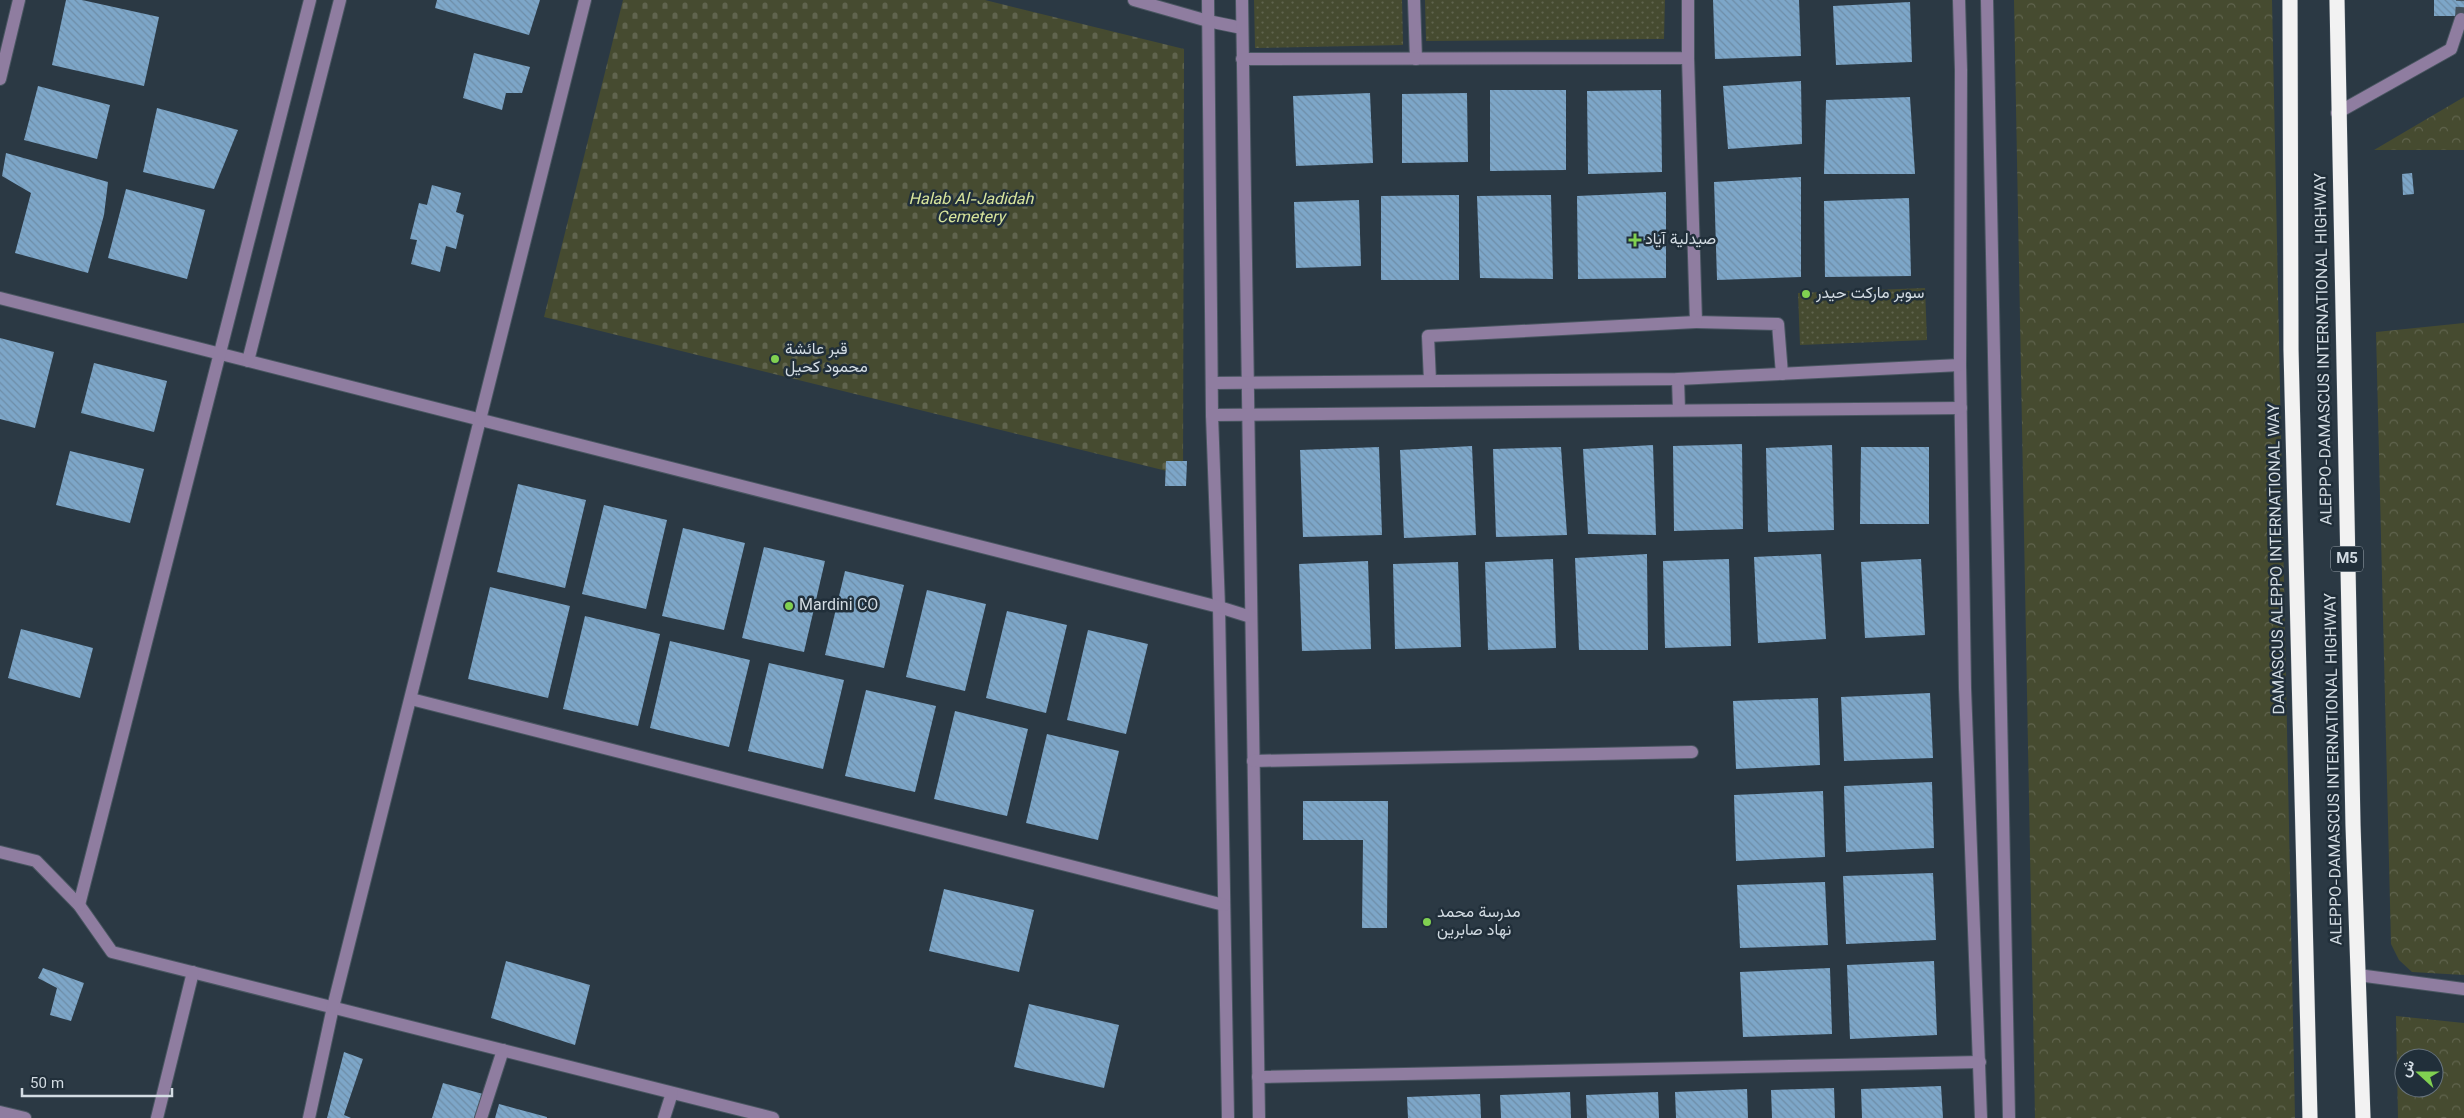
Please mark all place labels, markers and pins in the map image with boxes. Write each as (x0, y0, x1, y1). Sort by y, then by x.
place label: صيدلية آياد (1645, 228, 1716, 253)
marker: صيدلية آياد (1629, 234, 1641, 246)
place label: سوبر ماركت حيدر (1815, 282, 1924, 307)
marker: سوبر ماركت حيدر (1800, 288, 1812, 300)
place label: قبر عائشة محمود كحيل (785, 338, 868, 381)
marker: قبر عائشة محمود كحيل (769, 353, 781, 365)
place label: Mardini CO (799, 594, 878, 619)
marker: Mardini CO (783, 600, 795, 612)
place label: مدرسة محمد نهاد صابرين (1437, 901, 1521, 944)
marker: مدرسة محمد نهاد صابرين (1421, 916, 1433, 928)

